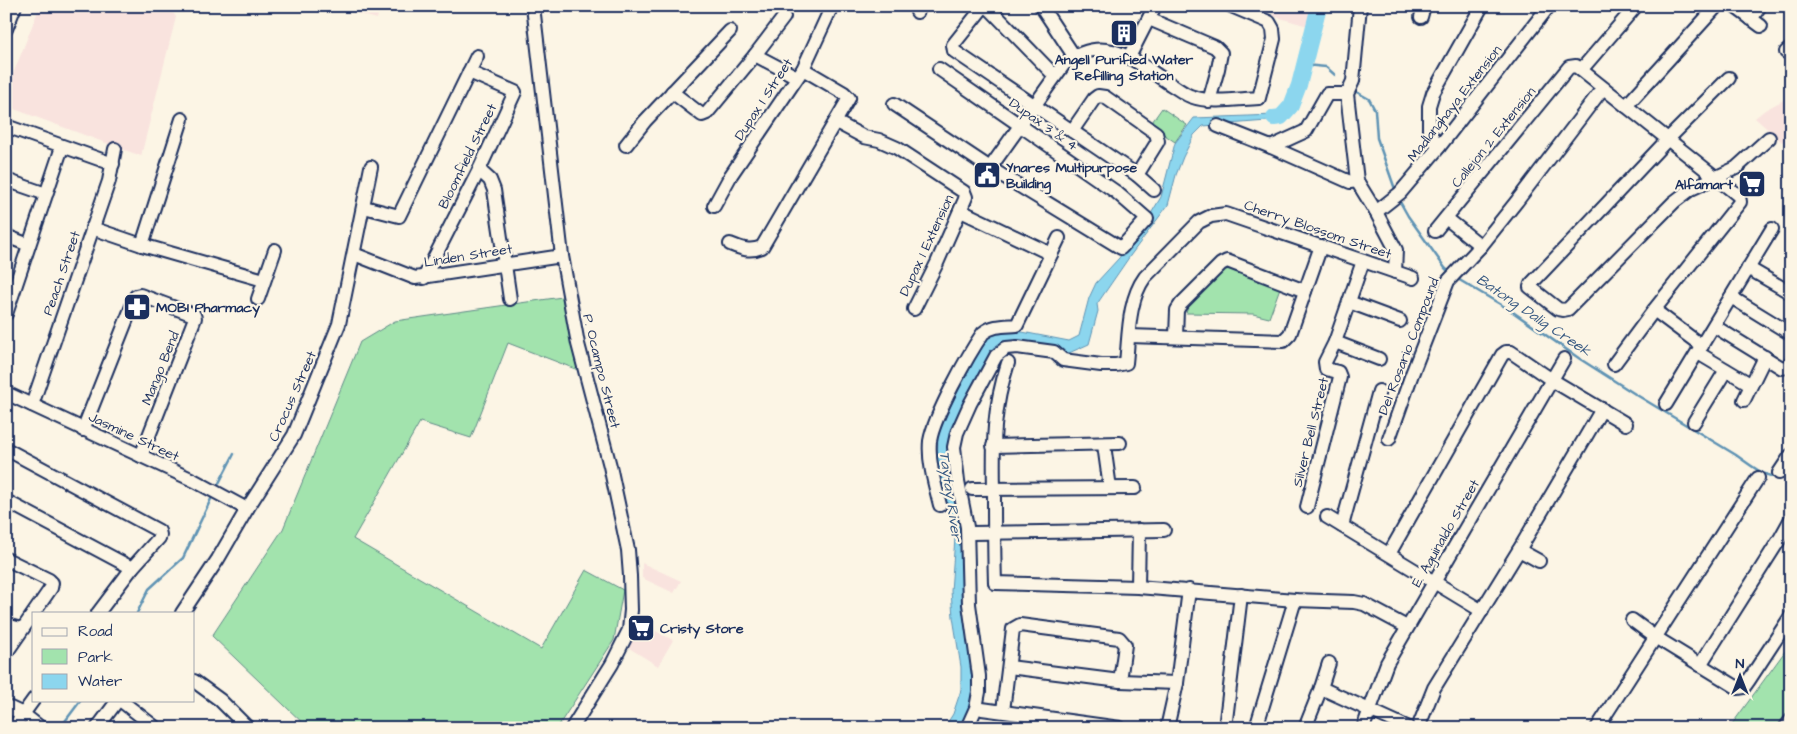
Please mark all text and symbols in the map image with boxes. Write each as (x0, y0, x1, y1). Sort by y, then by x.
building icon: Angell Purified Water Refilling Station (1109, 18, 1139, 48)
street label: Madlanghaya Extension (1403, 41, 1507, 166)
place label: Angell Purified Water Refilling Station (1055, 50, 1194, 87)
street label: Dupax I Street (730, 54, 798, 145)
street label: Callejon 2 Extension (1447, 83, 1541, 192)
street label: Dupax 3 & 4 (1005, 94, 1083, 156)
street label: Bloomfield Street (434, 100, 502, 212)
place label: Ynares Multipurpose Building (1006, 158, 1138, 195)
public building icon: Ynares Multipurpose Building (972, 160, 1002, 190)
supermarket icon: Alfamart (1737, 169, 1767, 199)
place label: Alfamart (1675, 175, 1733, 195)
street label: Dupax 1 Extension (895, 191, 959, 299)
street label: Cherry Blossom Street (1241, 195, 1394, 265)
street label: Peach Street (38, 228, 86, 318)
street label: Linden Street (422, 239, 514, 273)
water label: Batong Dalig Creek (1472, 269, 1596, 363)
street label: Del Rosario Compound (1374, 275, 1444, 418)
pharmacy icon: MOBI Pharmacy (122, 292, 152, 322)
place label: MOBI Pharmacy (156, 298, 260, 318)
street label: P. Ocampo Street (577, 312, 625, 431)
street label: Mango Bend (137, 328, 185, 408)
street label: Crocus Street (264, 348, 322, 445)
street label: Silver Bell Street (1288, 375, 1334, 489)
street label: Jasmine Street (85, 407, 182, 467)
water label: Taytay River (933, 450, 967, 544)
street label: E. Aguinaldo Street (1407, 476, 1485, 591)
legend (32, 612, 195, 702)
supermarket icon: Cristy Store (626, 613, 656, 643)
place label: Cristy Store (660, 619, 744, 639)
text: Road (78, 621, 113, 642)
text: Park (78, 647, 113, 668)
north arrow (1714, 652, 1764, 702)
text: N (1736, 654, 1745, 674)
text: Water (78, 671, 122, 692)

